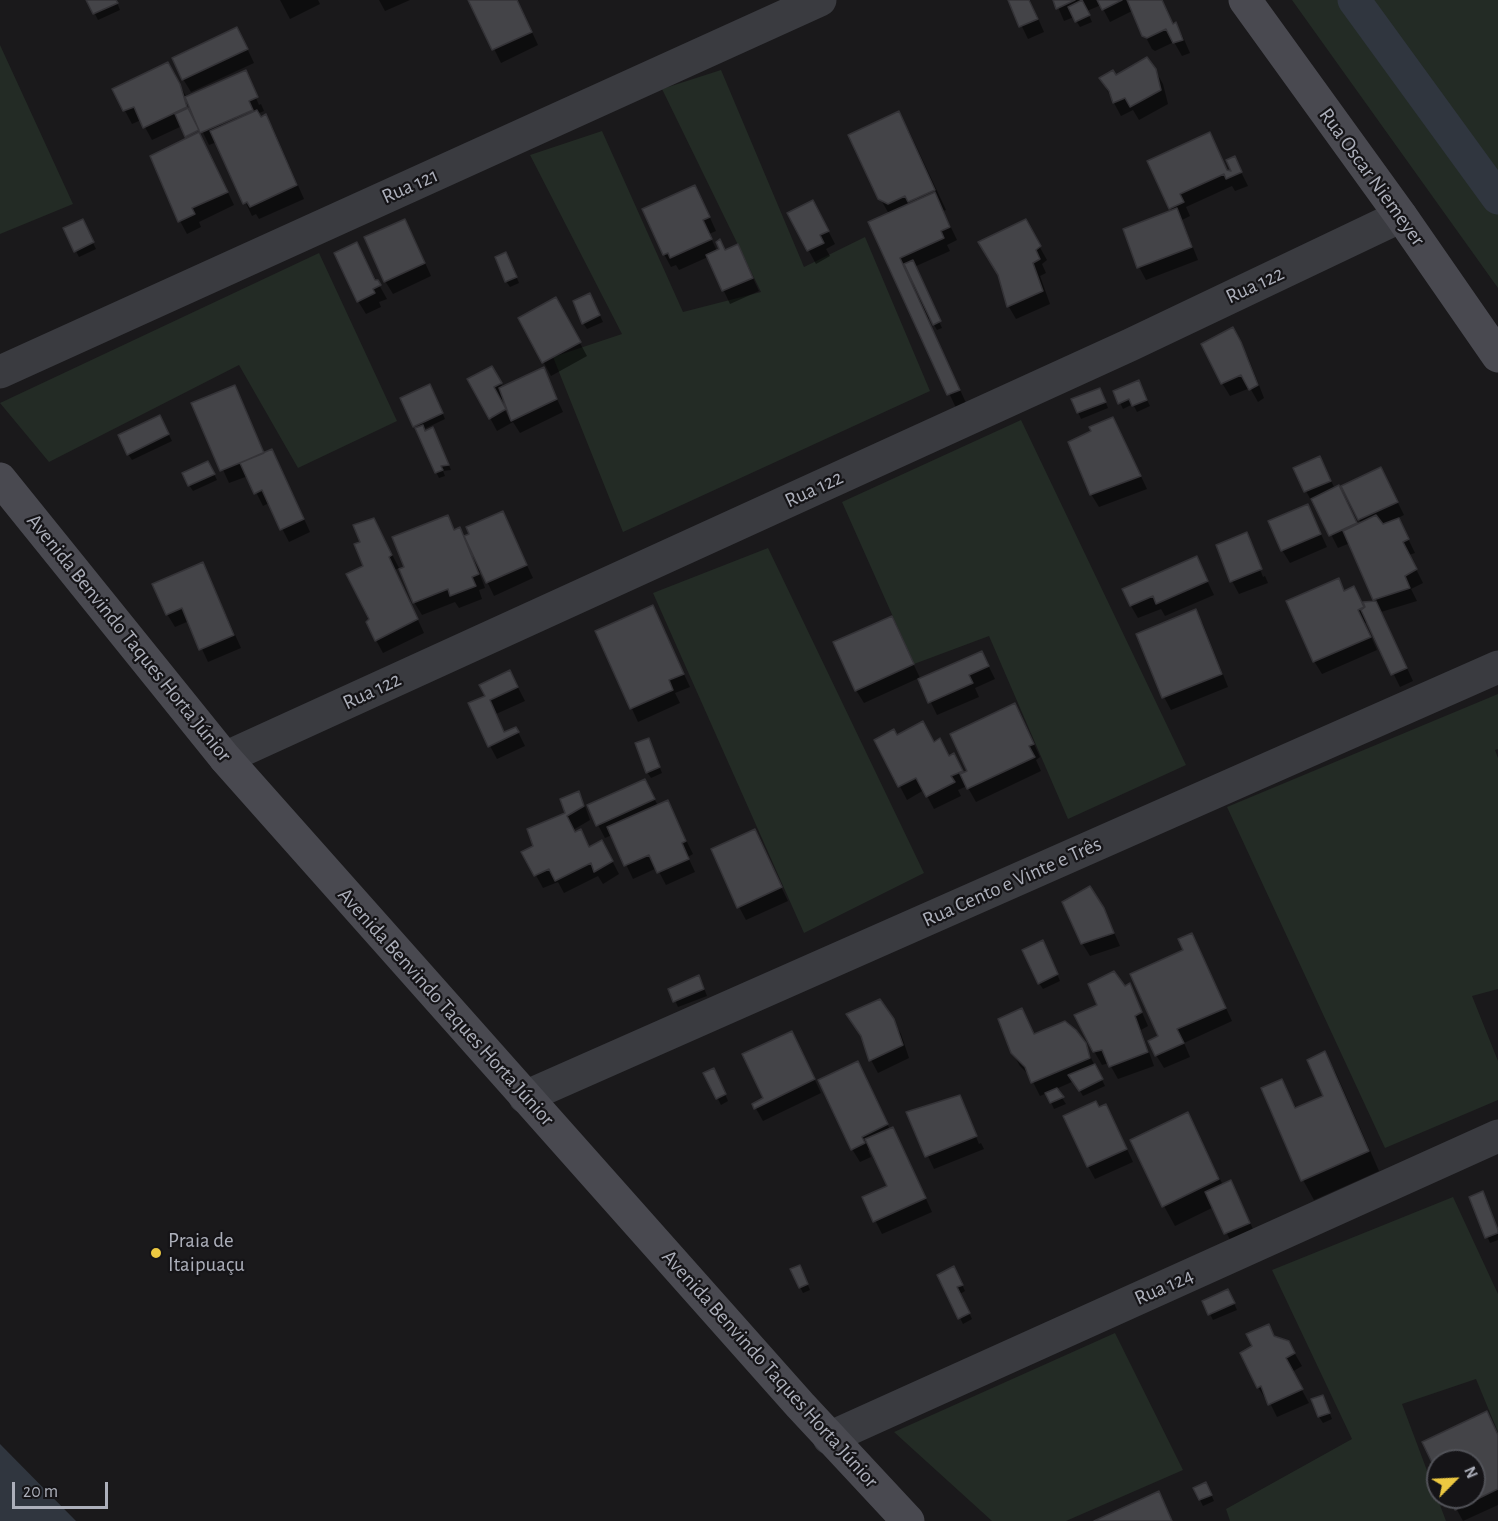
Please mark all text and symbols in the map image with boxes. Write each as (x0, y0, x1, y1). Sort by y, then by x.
street label: Rua Oscar Niemeyer (1313, 103, 1431, 251)
street label: Rua 121 (378, 162, 442, 210)
street label: Rua 122 (1222, 261, 1288, 309)
street label: Rua 122 (781, 465, 847, 513)
street label: Avenida Benvindo Taques Horta Júnior (21, 509, 237, 767)
street label: Rua 122 (339, 667, 405, 715)
street label: Rua Cento e Vinte e Três (919, 831, 1105, 933)
street label: Avenida Benvindo Taques Horta Júnior (332, 883, 560, 1131)
place label: Praia de Itaipuaçu (168, 1228, 245, 1278)
street label: Avenida Benvindo Taques Horta Júnior (656, 1245, 884, 1493)
marker: Praia de Itaipuaçu (149, 1246, 163, 1260)
street label: Rua 124 (1131, 1263, 1197, 1311)
north arrow (1426, 1449, 1486, 1509)
text: N (1461, 1464, 1480, 1481)
scale bar (15, 1470, 111, 1508)
text: 20 m (23, 1483, 58, 1501)

